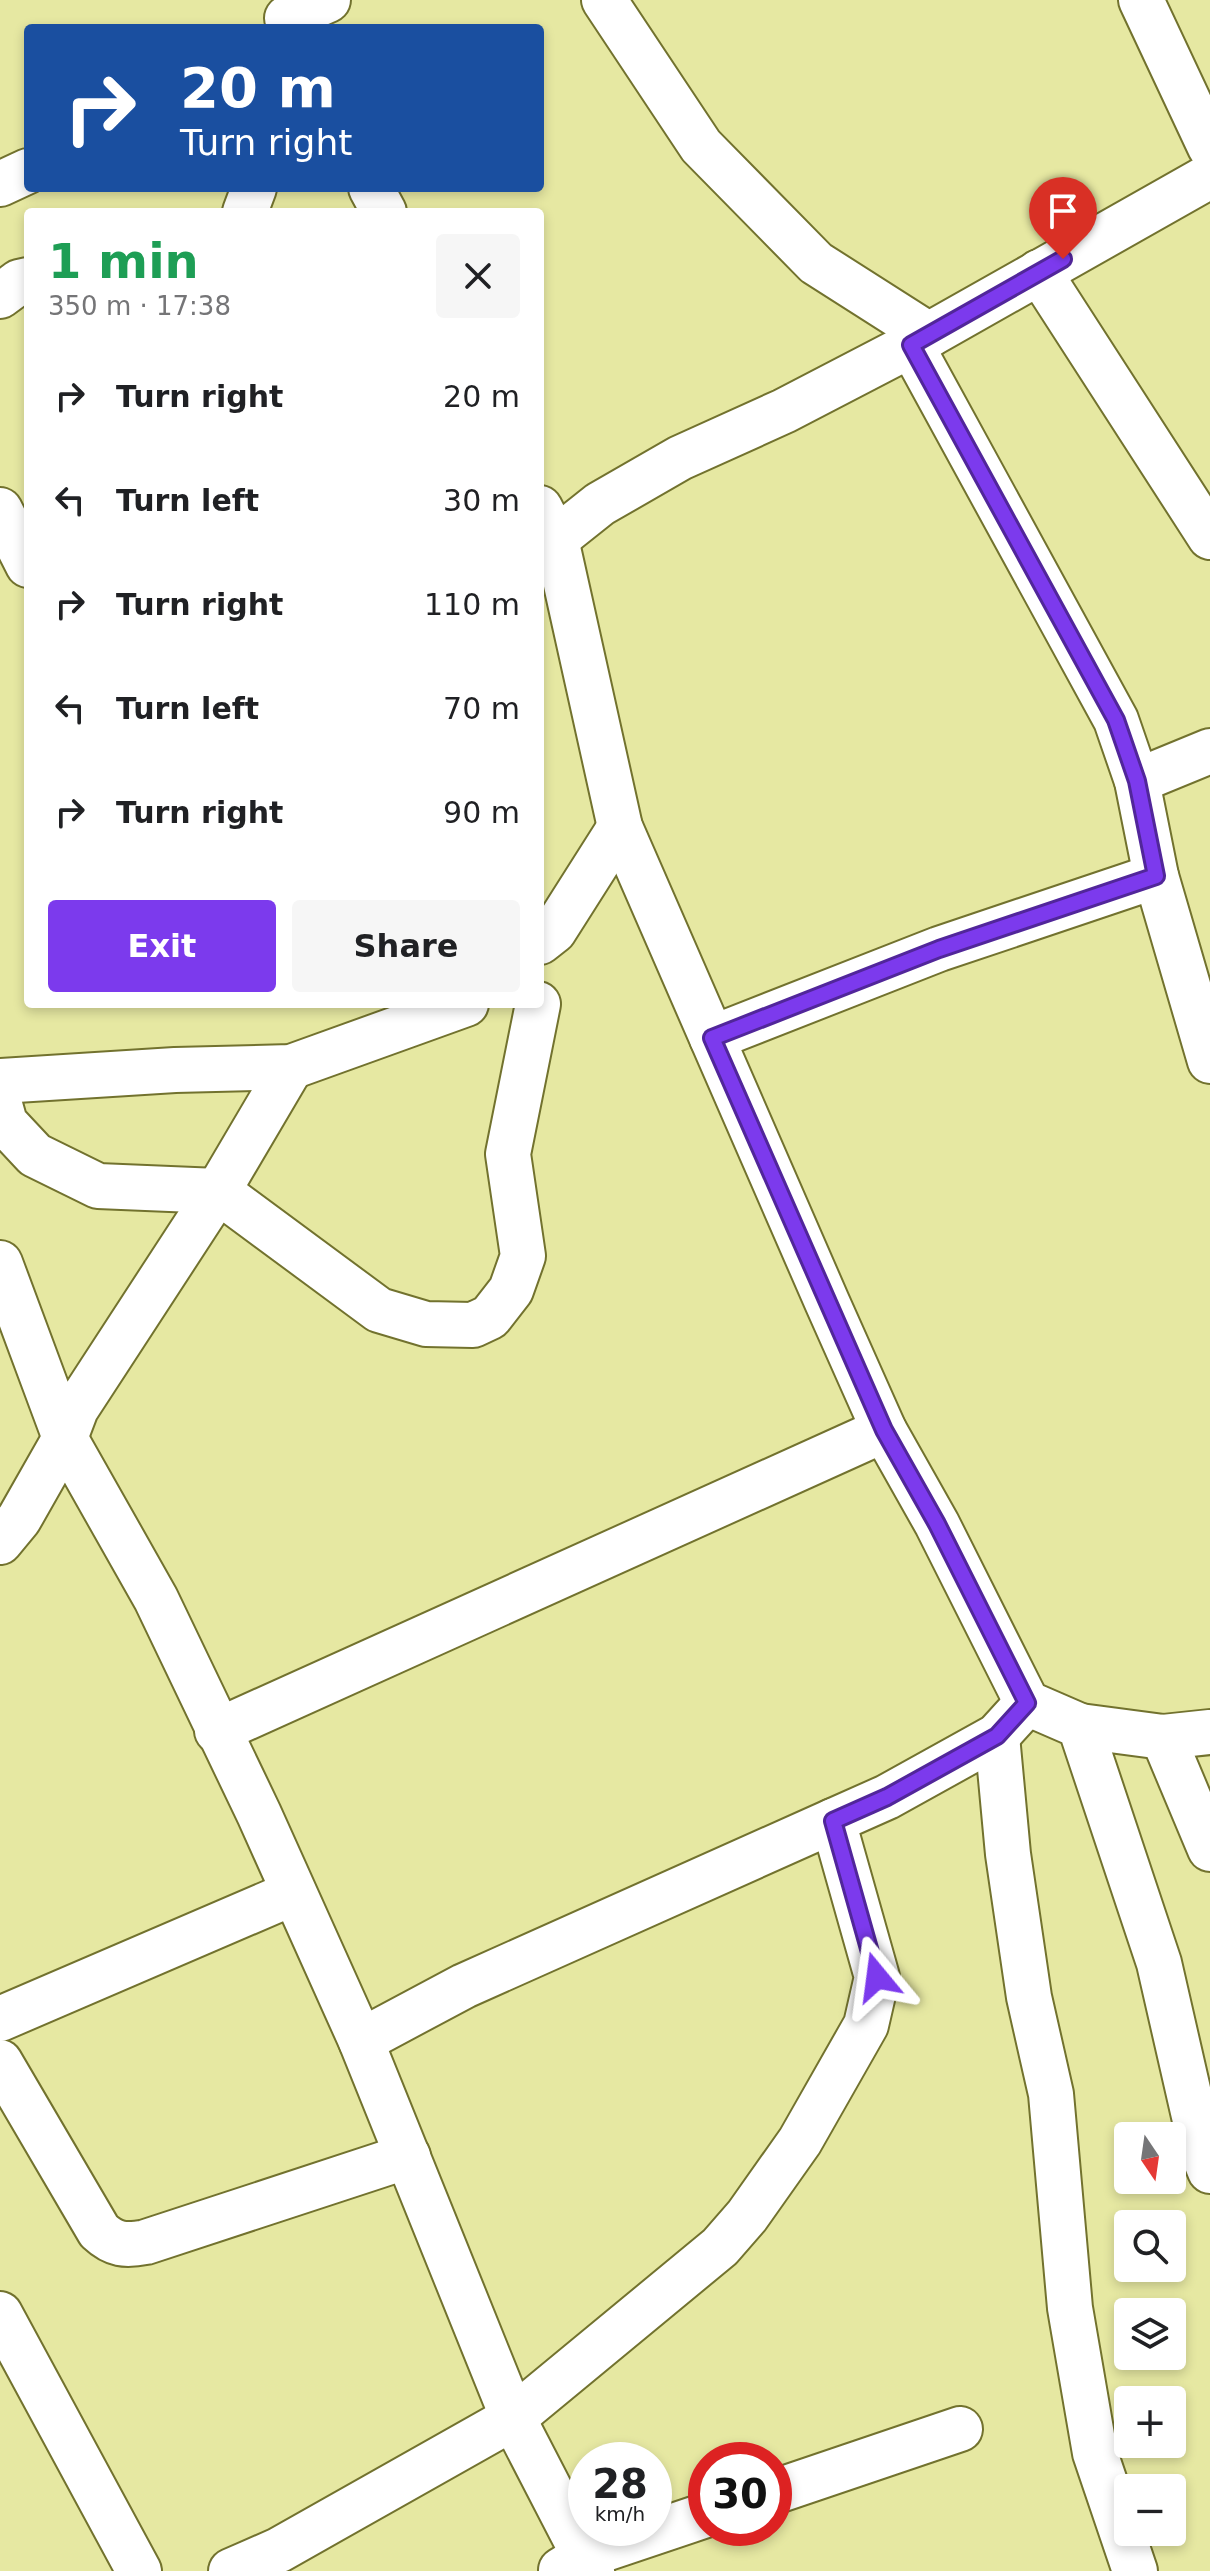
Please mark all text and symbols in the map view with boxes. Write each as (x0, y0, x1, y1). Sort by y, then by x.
text: 20 m (180, 55, 336, 120)
icon: right (48, 56, 152, 160)
text: Turn right (180, 122, 352, 163)
pin (1029, 177, 1097, 259)
icon: arrive (1041, 189, 1085, 233)
text: 1 min (48, 233, 199, 289)
button: close (436, 234, 520, 318)
text: 350 m · 17:38 (48, 291, 231, 321)
icon: right (48, 374, 92, 418)
text: Turn right (116, 379, 283, 414)
text: 20 m (443, 379, 520, 414)
icon: left (48, 478, 92, 522)
text: Turn left (116, 483, 259, 518)
text: 30 m (443, 483, 520, 518)
icon: right (48, 582, 92, 626)
text: Turn right (116, 587, 283, 622)
text: 110 m (424, 587, 520, 622)
icon: left (48, 686, 92, 730)
text: Turn left (116, 691, 259, 726)
text: 70 m (443, 691, 520, 726)
icon: right (48, 790, 92, 834)
text: Turn right (116, 795, 283, 830)
text: 90 m (443, 795, 520, 830)
button: Exit (48, 900, 276, 992)
button: Share (292, 900, 520, 992)
position arrow (835, 1935, 919, 2019)
north arrow (1114, 2122, 1186, 2194)
map controls (1114, 2122, 1186, 2546)
button: search (1114, 2210, 1186, 2282)
button: layers (1114, 2298, 1186, 2370)
button: + (1114, 2386, 1186, 2458)
speed limit sign: 30 (688, 2442, 792, 2546)
text: 28 (592, 2461, 648, 2507)
button: − (1114, 2474, 1186, 2546)
text: km/h (595, 2502, 645, 2526)

